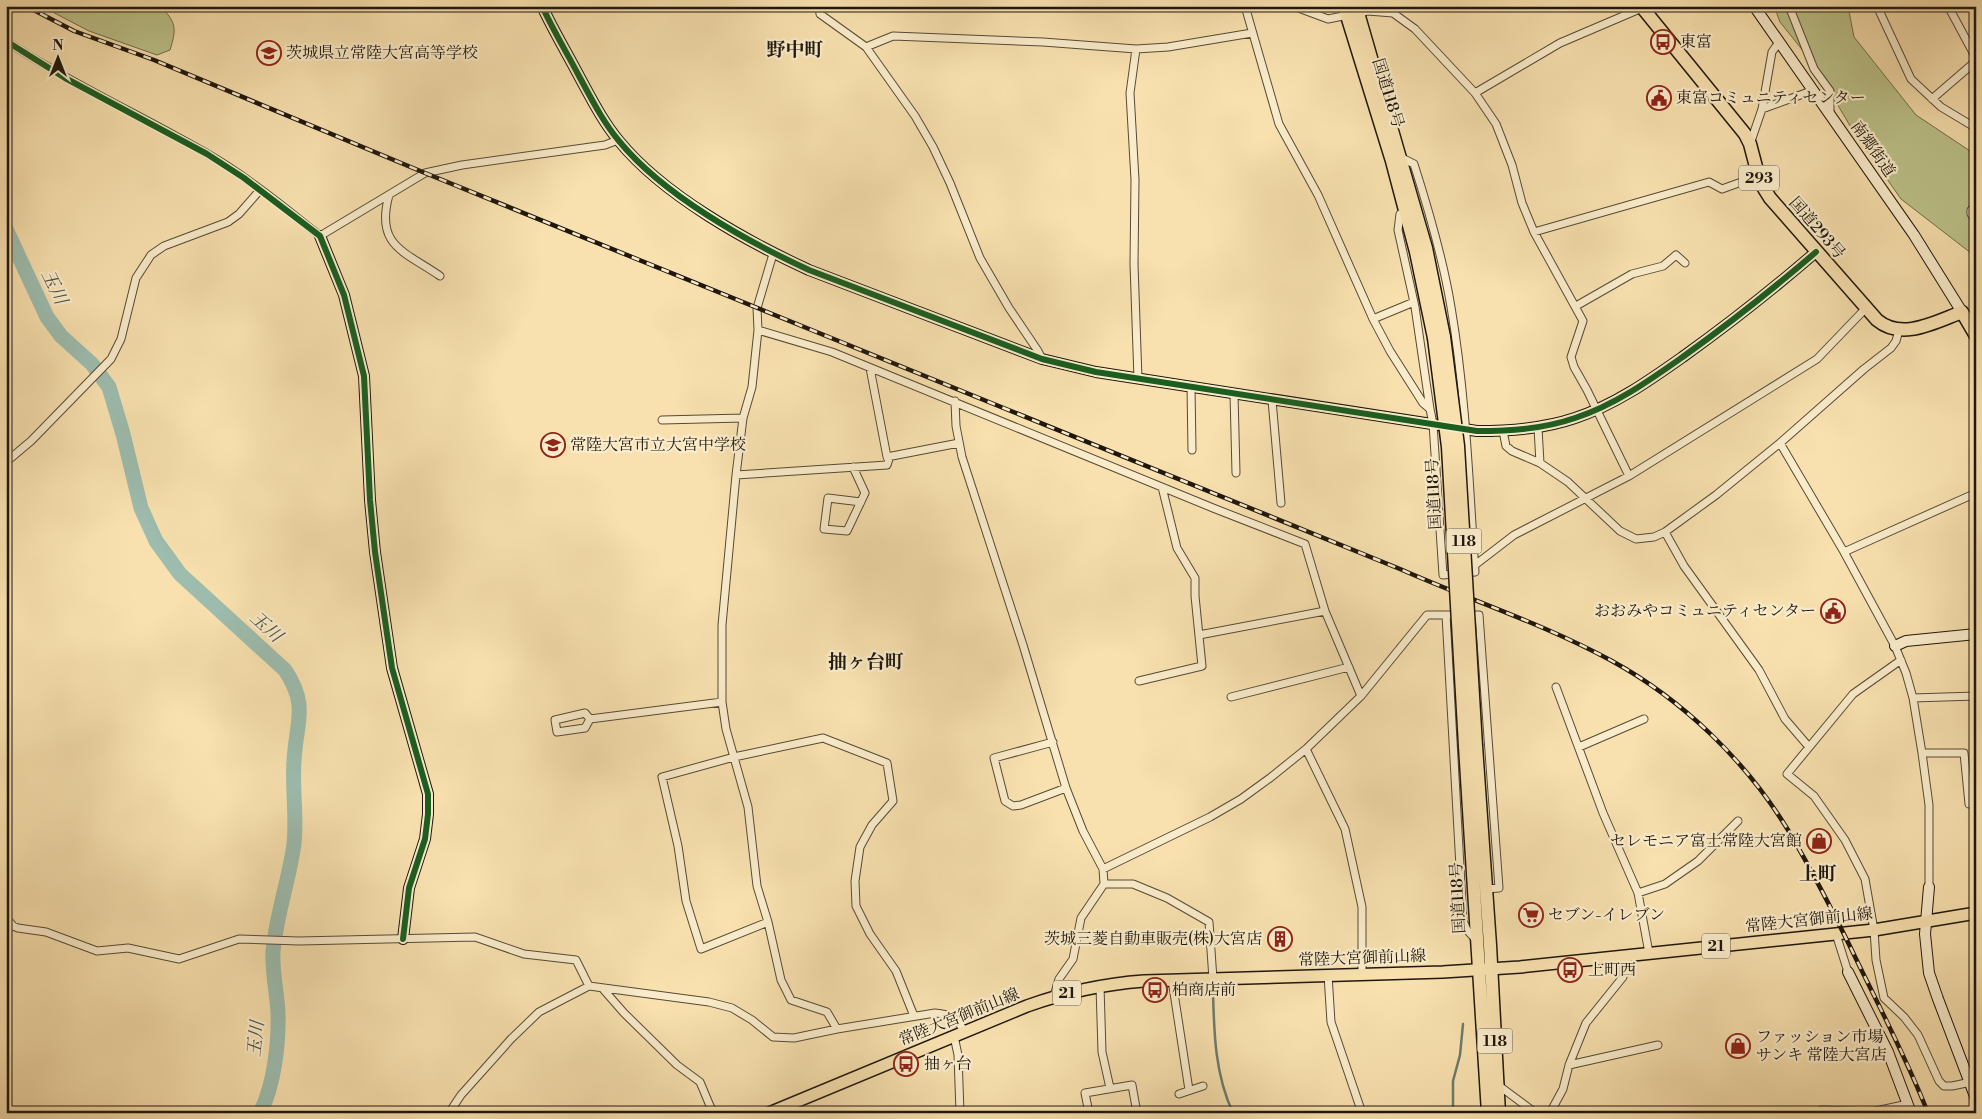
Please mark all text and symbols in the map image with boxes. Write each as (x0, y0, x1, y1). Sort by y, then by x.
bus stop icon: 東富 (1650, 29, 1676, 55)
north arrow (32, 32, 82, 82)
place label: 東富 (1680, 32, 1712, 52)
text: N (52, 37, 64, 55)
district label: 野中町 (766, 38, 824, 62)
school or university icon: 茨城県立常陸大宮高等学校 (256, 40, 282, 66)
place label: 茨城県立常陸大宮高等学校 (286, 43, 478, 63)
street label: 国道118号 (1368, 56, 1408, 130)
public building icon: 東富コミュニティセンター (1646, 85, 1672, 111)
place label: 東富コミュニティセンター (1676, 88, 1866, 108)
street label: 南郷街道 (1846, 117, 1900, 181)
road number: 293 (1739, 166, 1779, 190)
street label: 国道293号 (1785, 193, 1849, 263)
water label: 玉川 (36, 266, 73, 310)
school or university icon: 常陸大宮市立大宮中学校 (540, 432, 566, 458)
place label: 常陸大宮市立大宮中学校 (570, 435, 746, 455)
street label: 国道118号 (1422, 458, 1446, 530)
road number: 118 (1446, 528, 1482, 554)
public building icon: おおみやコミュニティセンター (1820, 598, 1846, 624)
place label: おおみやコミュニティセンター (1594, 601, 1816, 621)
water label: 玉川 (245, 606, 289, 649)
district label: 抽ヶ台町 (828, 650, 904, 674)
shop icon: セレモニア富士常陸大宮館 (1806, 828, 1832, 854)
place label: セレモニア富士常陸大宮館 (1610, 831, 1802, 851)
street label: 国道118号 (1446, 862, 1470, 934)
district label: 上町 (1799, 862, 1837, 886)
supermarket icon: セブン-イレブン (1518, 902, 1544, 928)
street label: 常陸大宮御前山線 (1744, 903, 1874, 937)
place label: セブン-イレブン (1548, 905, 1665, 925)
building icon: 茨城三菱自動車販売(株)大宮店 (1267, 926, 1293, 952)
place label: 茨城三菱自動車販売(株)大宮店 (1044, 929, 1262, 949)
road number: 21 (1702, 934, 1730, 958)
street label: 常陸大宮御前山線 (1298, 946, 1426, 970)
bus stop icon: 上町西 (1557, 957, 1583, 983)
place label: 上町西 (1588, 960, 1636, 980)
bus stop icon: 柏商店前 (1142, 977, 1168, 1003)
road number: 21 (1053, 980, 1081, 1006)
place label: 柏商店前 (1172, 980, 1236, 1000)
street label: 常陸大宮御前山線 (896, 984, 1022, 1050)
water label: 玉川 (243, 1018, 270, 1058)
place label: ファッション市場 サンキ 常陸大宮店 (1756, 1027, 1887, 1065)
road number: 118 (1478, 1028, 1512, 1054)
shop icon: ファッション市場 サンキ 常陸大宮店 (1725, 1033, 1751, 1059)
bus stop icon: 抽ヶ台 (893, 1051, 919, 1077)
place label: 抽ヶ台 (924, 1054, 972, 1074)

